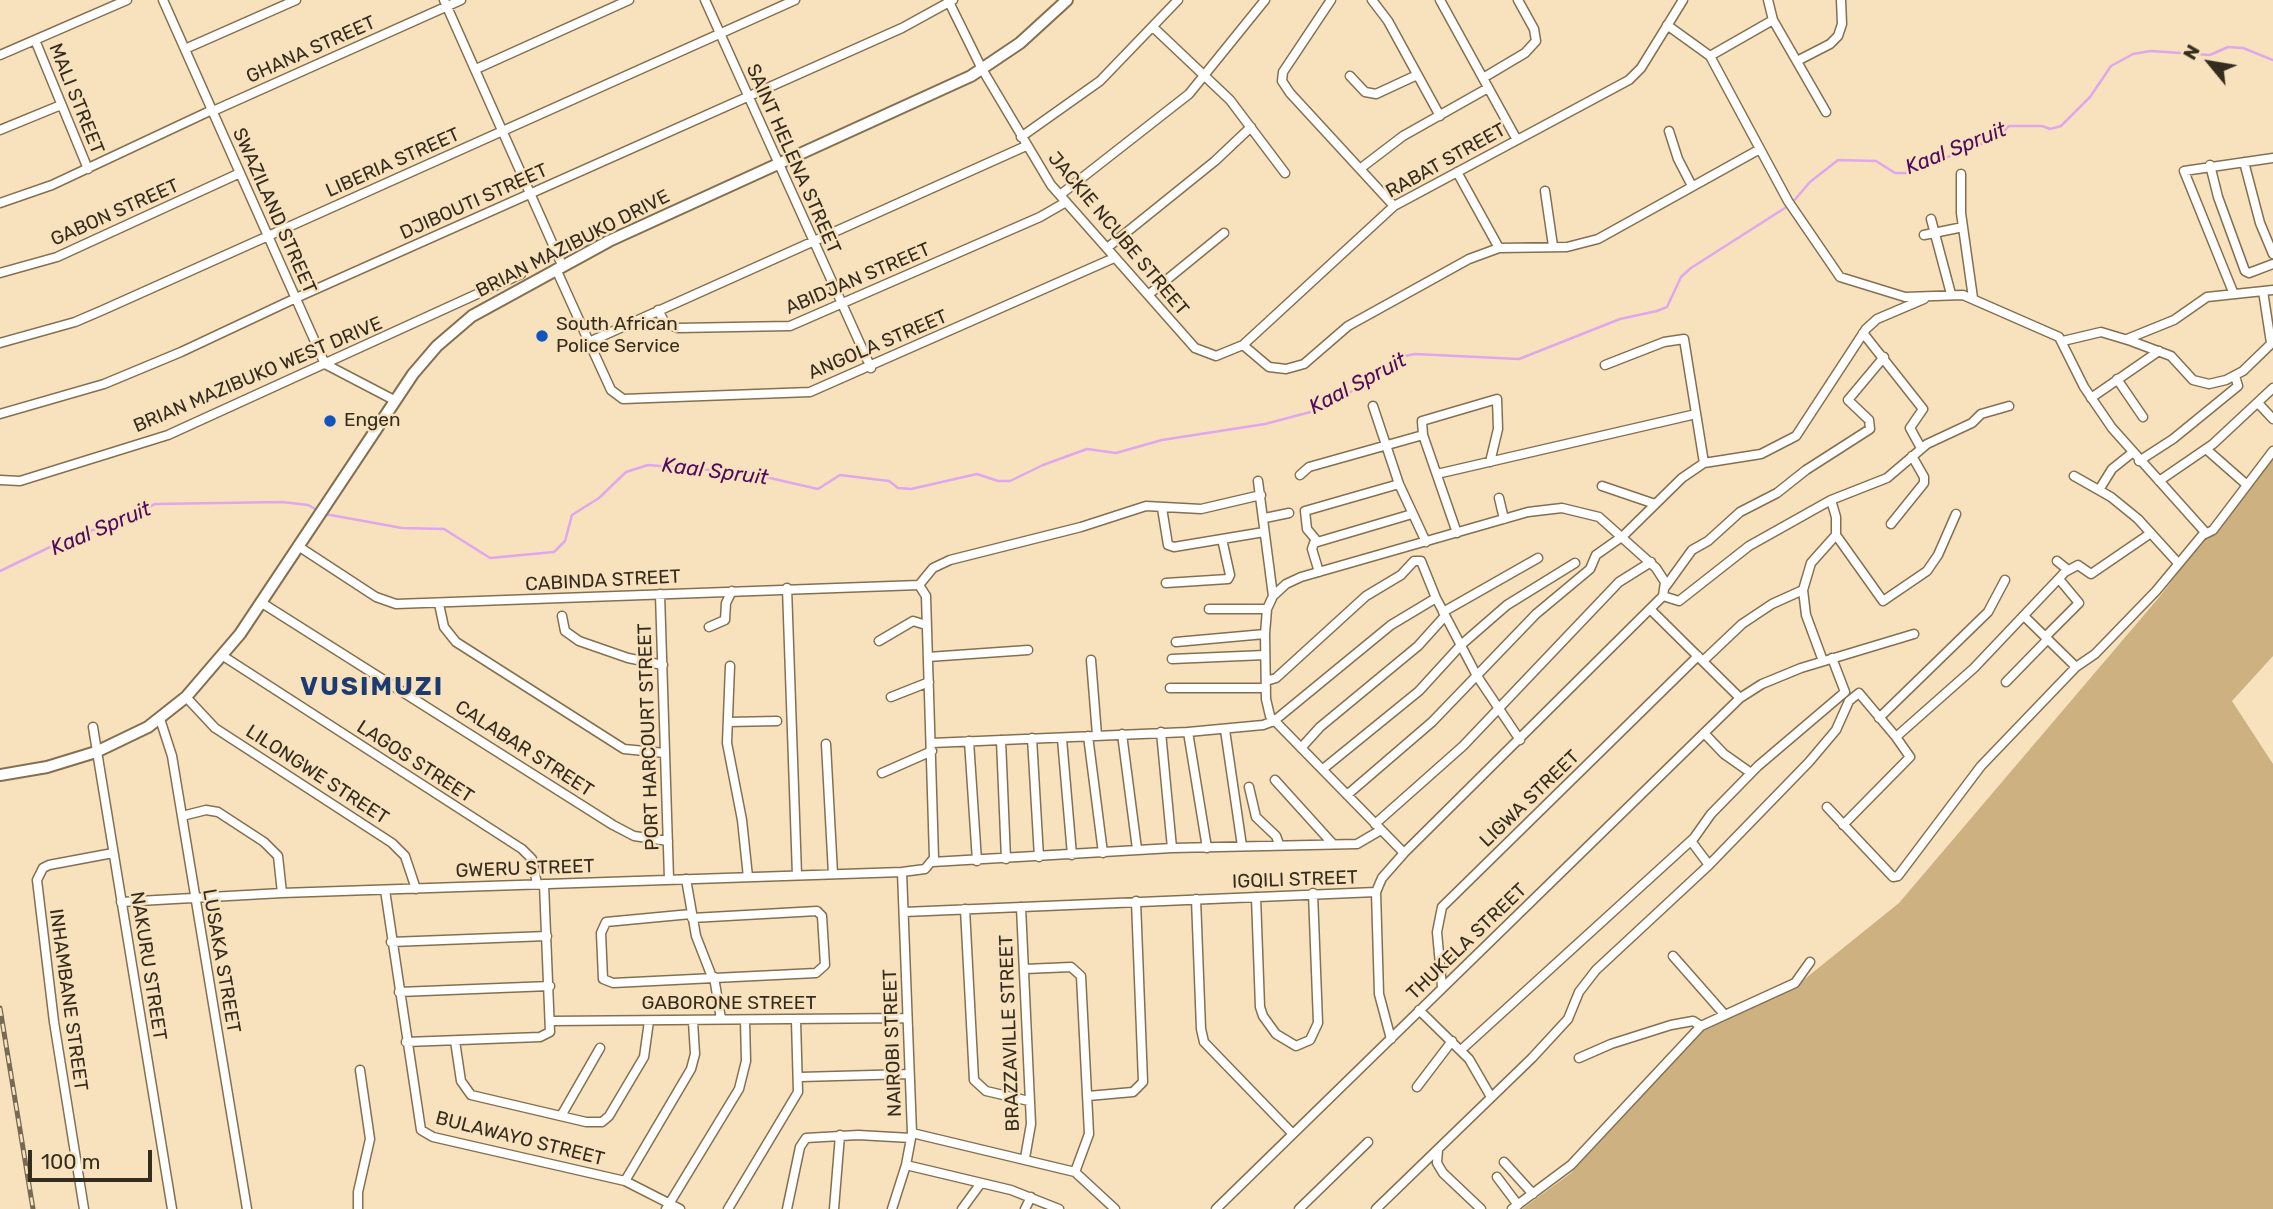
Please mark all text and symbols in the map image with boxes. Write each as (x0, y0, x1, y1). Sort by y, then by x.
street label: GHANA STREET (243, 11, 379, 89)
north arrow (2175, 28, 2245, 98)
street label: MALI STREET (43, 40, 109, 158)
text: N (2178, 41, 2205, 64)
street label: SAINT HELENA STREET (741, 61, 845, 257)
water label: Kaal Spruit (1902, 117, 2010, 181)
street label: RABAT STREET (1382, 119, 1510, 203)
street label: LIBERIA STREET (322, 123, 464, 203)
street label: SWAZILAND STREET (227, 125, 321, 297)
street label: JACKIE NCUBE STREET (1043, 147, 1193, 321)
street label: DJIBOUTI STREET (397, 159, 551, 245)
street label: GABON STREET (47, 175, 183, 251)
street label: BRIAN MAZIBUKO DRIVE (472, 185, 674, 303)
street label: ABIDJAN STREET (782, 238, 934, 320)
street label: ANGOLA STREET (805, 305, 951, 385)
street label: BRIAN MAZIBUKO WEST DRIVE (130, 312, 386, 438)
place label: South African Police Service (556, 314, 680, 358)
marker: South African Police Service (534, 328, 550, 344)
water label: Kaal Spruit (1305, 348, 1411, 420)
place label: Engen (344, 410, 401, 432)
marker: Engen (322, 413, 338, 429)
water label: Kaal Spruit (661, 453, 769, 491)
water label: Kaal Spruit (47, 497, 155, 561)
street label: CABINDA STREET (525, 566, 681, 596)
street label: PORT HARCOURT STREET (634, 623, 664, 851)
district label: VUSIMUZI (301, 671, 443, 703)
street label: CALABAR STREET (451, 696, 597, 802)
street label: LAGOS STREET (352, 716, 478, 808)
street label: LILONGWE STREET (241, 720, 393, 830)
street label: LIGWA STREET (1475, 746, 1585, 852)
street label: GWERU STREET (455, 855, 595, 883)
street label: IGQILI STREET (1232, 866, 1358, 894)
street label: THUKELA STREET (1402, 879, 1532, 1005)
street label: LUSAKA STREET (197, 887, 245, 1035)
street label: NAKURU STREET (125, 890, 171, 1042)
street label: INHAMBANE STREET (44, 908, 92, 1092)
street label: BRAZZAVILLE STREET (995, 934, 1025, 1132)
street label: NAIROBI STREET (879, 969, 907, 1117)
street label: GABORONE STREET (642, 993, 816, 1015)
street label: BULAWAYO STREET (433, 1107, 607, 1171)
scale bar (32, 1136, 156, 1180)
text: 100 m (41, 1149, 100, 1174)

